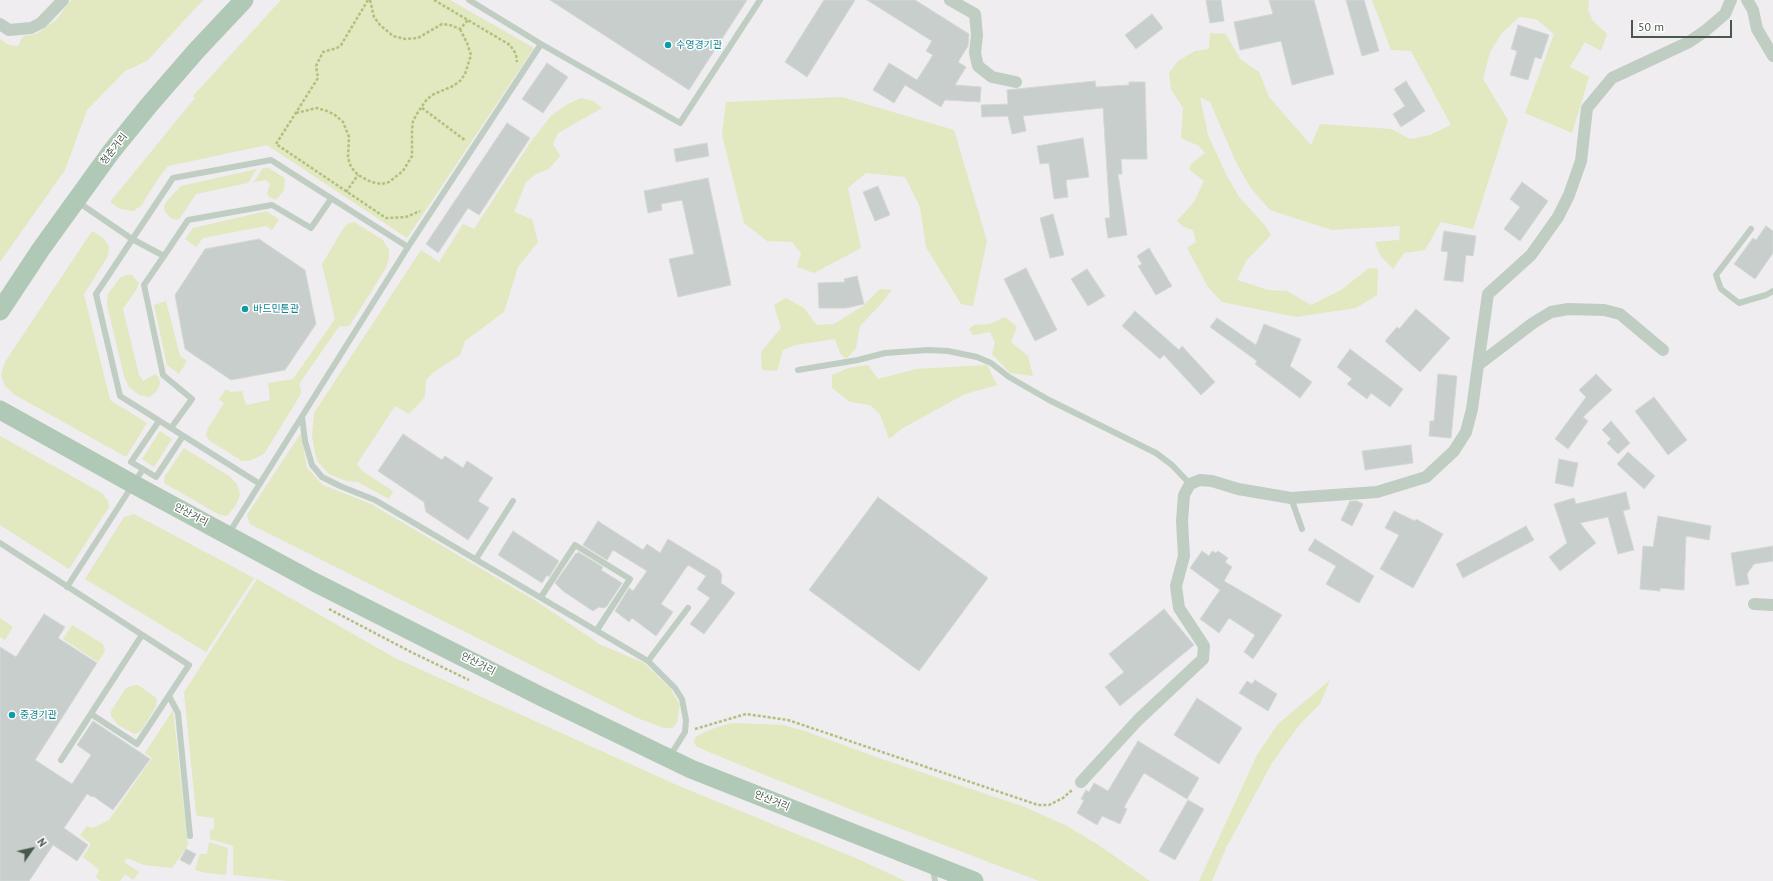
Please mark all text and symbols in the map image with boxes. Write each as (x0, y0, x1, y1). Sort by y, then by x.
scale bar (1633, 12, 1734, 38)
text: 50 m (1638, 19, 1664, 34)
place label: 수영경기관 (676, 39, 722, 51)
marker: 수영경기관 (663, 40, 673, 50)
street label: 청춘거리 (98, 131, 130, 167)
place label: 바드민톤관 (253, 303, 299, 315)
marker: 바드민톤관 (240, 304, 250, 314)
street label: 안산거리 (172, 501, 210, 529)
street label: 안산거리 (459, 650, 497, 678)
place label: 중경기관 (20, 709, 57, 721)
marker: 중경기관 (7, 710, 17, 720)
street label: 안산거리 (753, 789, 791, 813)
north arrow (12, 829, 52, 869)
text: N (34, 835, 50, 849)

